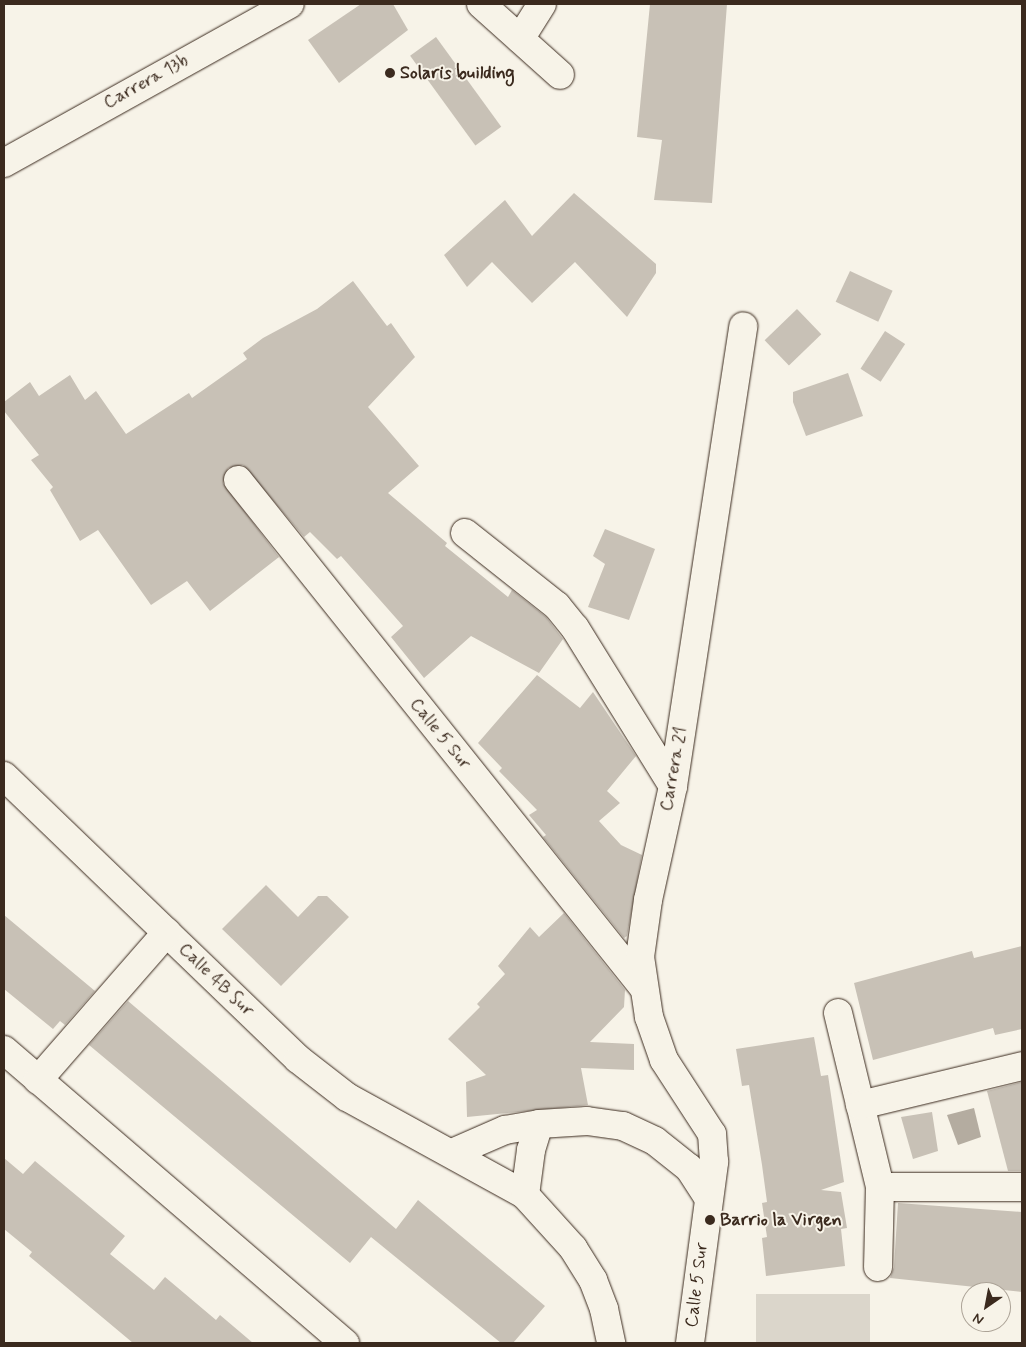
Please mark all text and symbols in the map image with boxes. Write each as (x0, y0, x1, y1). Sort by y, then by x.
street label: Carrera 13b (100, 50, 192, 114)
place label: Solaris building (400, 62, 513, 84)
marker: Solaris building (384, 67, 396, 79)
street label: Calle 5 Sur (405, 694, 475, 774)
street label: Carrera 21 (656, 725, 692, 813)
street label: Calle 4B Sur (174, 939, 258, 1021)
place label: Barrio la Virgen (720, 1209, 840, 1231)
marker: Barrio la Virgen (704, 1214, 716, 1226)
street label: Calle 5 Sur (681, 1241, 713, 1329)
north arrow (961, 1282, 1011, 1332)
text: N (970, 1309, 987, 1329)

